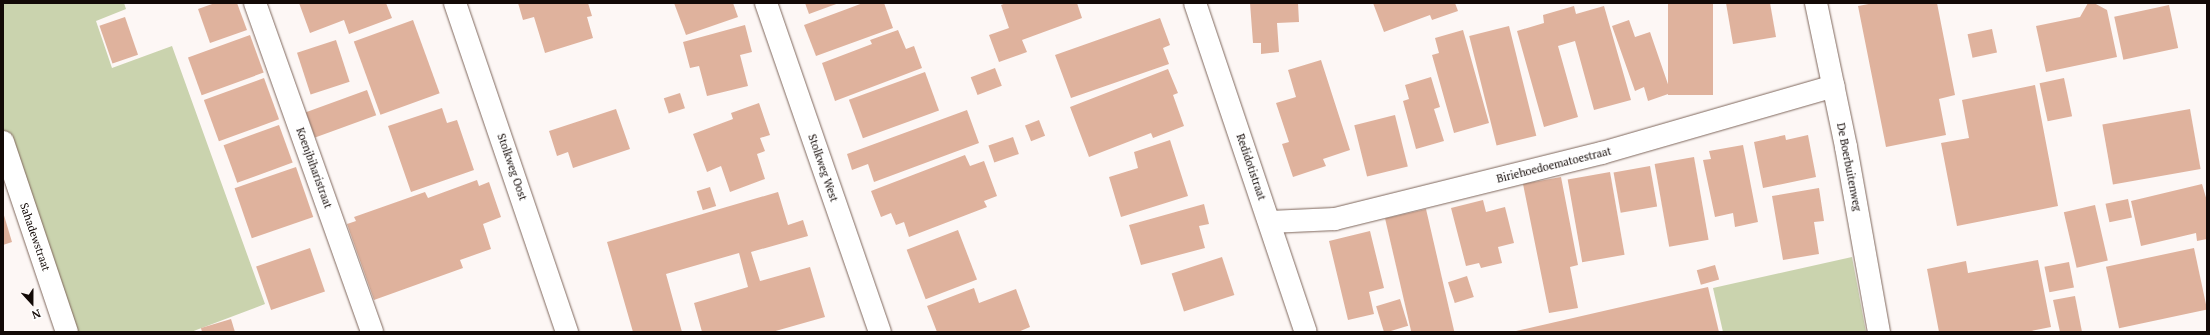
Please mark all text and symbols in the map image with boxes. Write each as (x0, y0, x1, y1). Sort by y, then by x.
street label: De Boerbuitenweg (1834, 122, 1864, 212)
street label: Koenjbiharistraat (293, 126, 335, 210)
street label: Stolkweg Oost (494, 132, 530, 202)
street label: Stolkweg West (805, 132, 841, 204)
street label: Redidotistraat (1233, 132, 1269, 202)
street label: Biriehoedoematoestraat (1495, 144, 1613, 186)
street label: Sahadewstraat (17, 201, 53, 273)
north arrow (12, 283, 52, 323)
text: N (30, 306, 43, 322)

